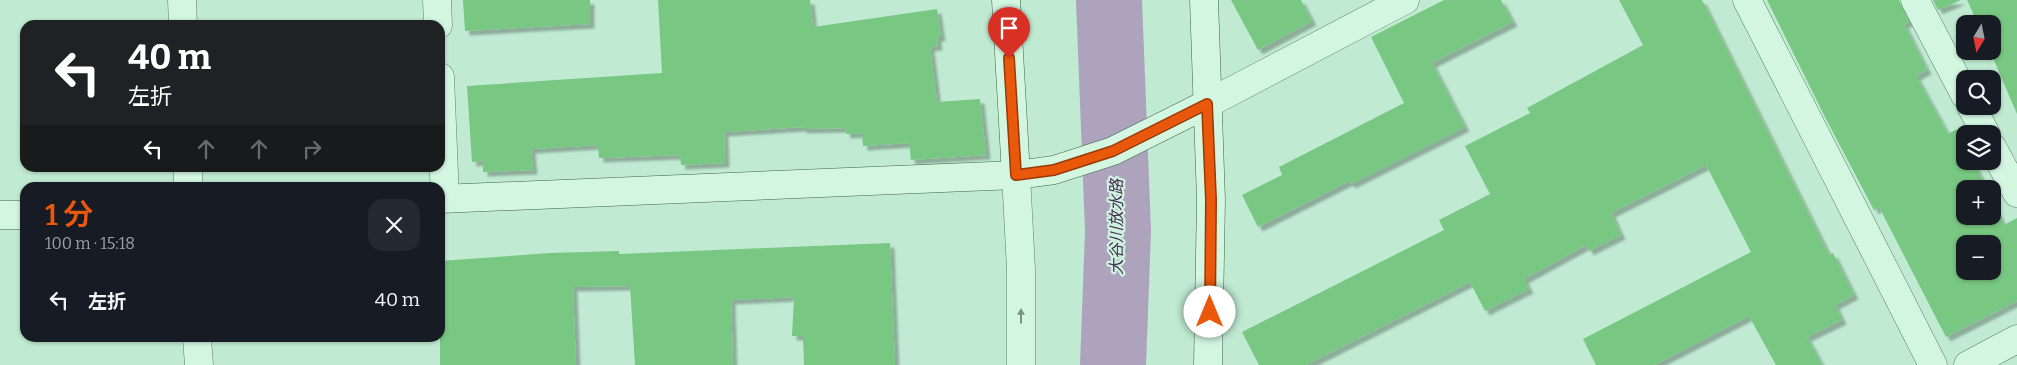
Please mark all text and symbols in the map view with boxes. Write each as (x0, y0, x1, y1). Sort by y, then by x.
pin (988, 7, 1030, 58)
icon: arrive (995, 14, 1023, 42)
north arrow (1956, 15, 2001, 60)
map controls (1956, 15, 2001, 280)
text: 40 m (128, 36, 211, 78)
icon: left (45, 40, 110, 105)
button: search (1956, 70, 2001, 115)
text: 左折 (128, 83, 172, 110)
button: layers (1956, 125, 2001, 170)
icon: left (139, 135, 167, 163)
icon: ahead (192, 135, 220, 163)
icon: ahead (245, 135, 273, 163)
icon: right (298, 135, 326, 163)
water label: 大谷川放水路 (1107, 177, 1126, 275)
button: + (1956, 180, 2001, 225)
text: 1 分 (45, 197, 93, 233)
button: close (368, 199, 420, 251)
text: 100 m · 15:18 (45, 234, 135, 253)
button: − (1956, 235, 2001, 280)
position arrow (1183, 285, 1235, 337)
icon: left (45, 286, 73, 314)
text: 40 m (375, 288, 420, 311)
text: 左折 (88, 290, 126, 313)
one-way arrow (1017, 308, 1025, 324)

